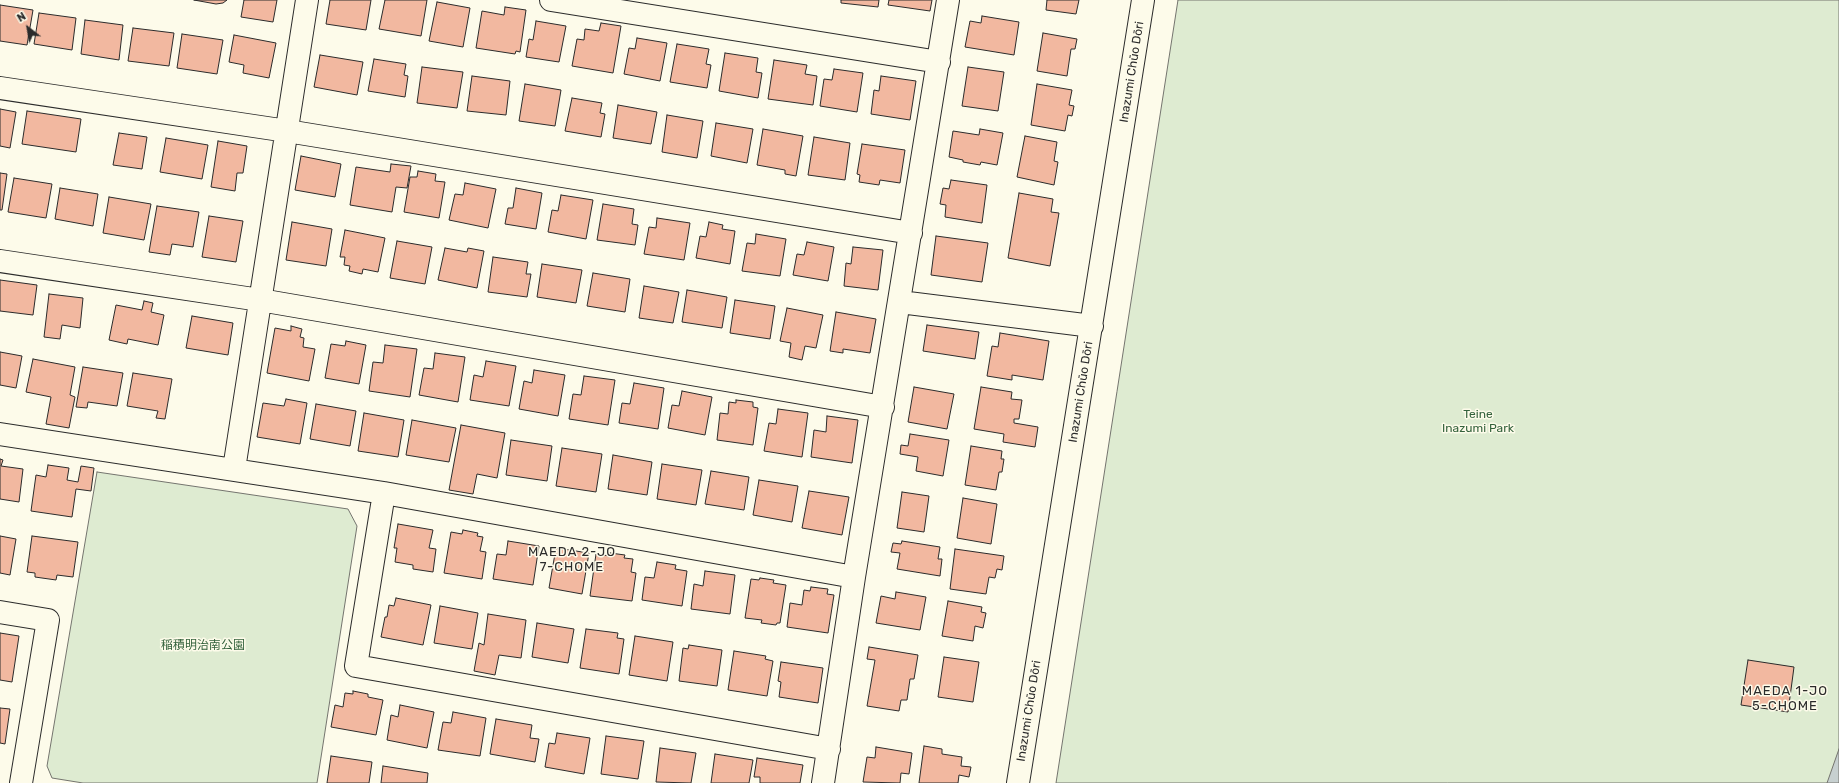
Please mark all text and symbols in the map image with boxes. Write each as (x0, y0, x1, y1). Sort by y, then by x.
north arrow (8, 8, 48, 48)
text: N (15, 10, 28, 25)
street label: Inazumi Chūo Dōri (1117, 21, 1147, 123)
street label: Inazumi Chūo Dōri (1066, 341, 1096, 443)
park label: Teine Inazumi Park (1442, 408, 1514, 436)
district label: MAEDA 2-JO 7-CHOME (528, 544, 616, 575)
park label: 稲積明治南公園 (161, 639, 245, 653)
street label: Inazumi Chūo Dōri (1014, 660, 1044, 762)
district label: MAEDA 1-JO 5-CHOME (1742, 683, 1828, 714)

